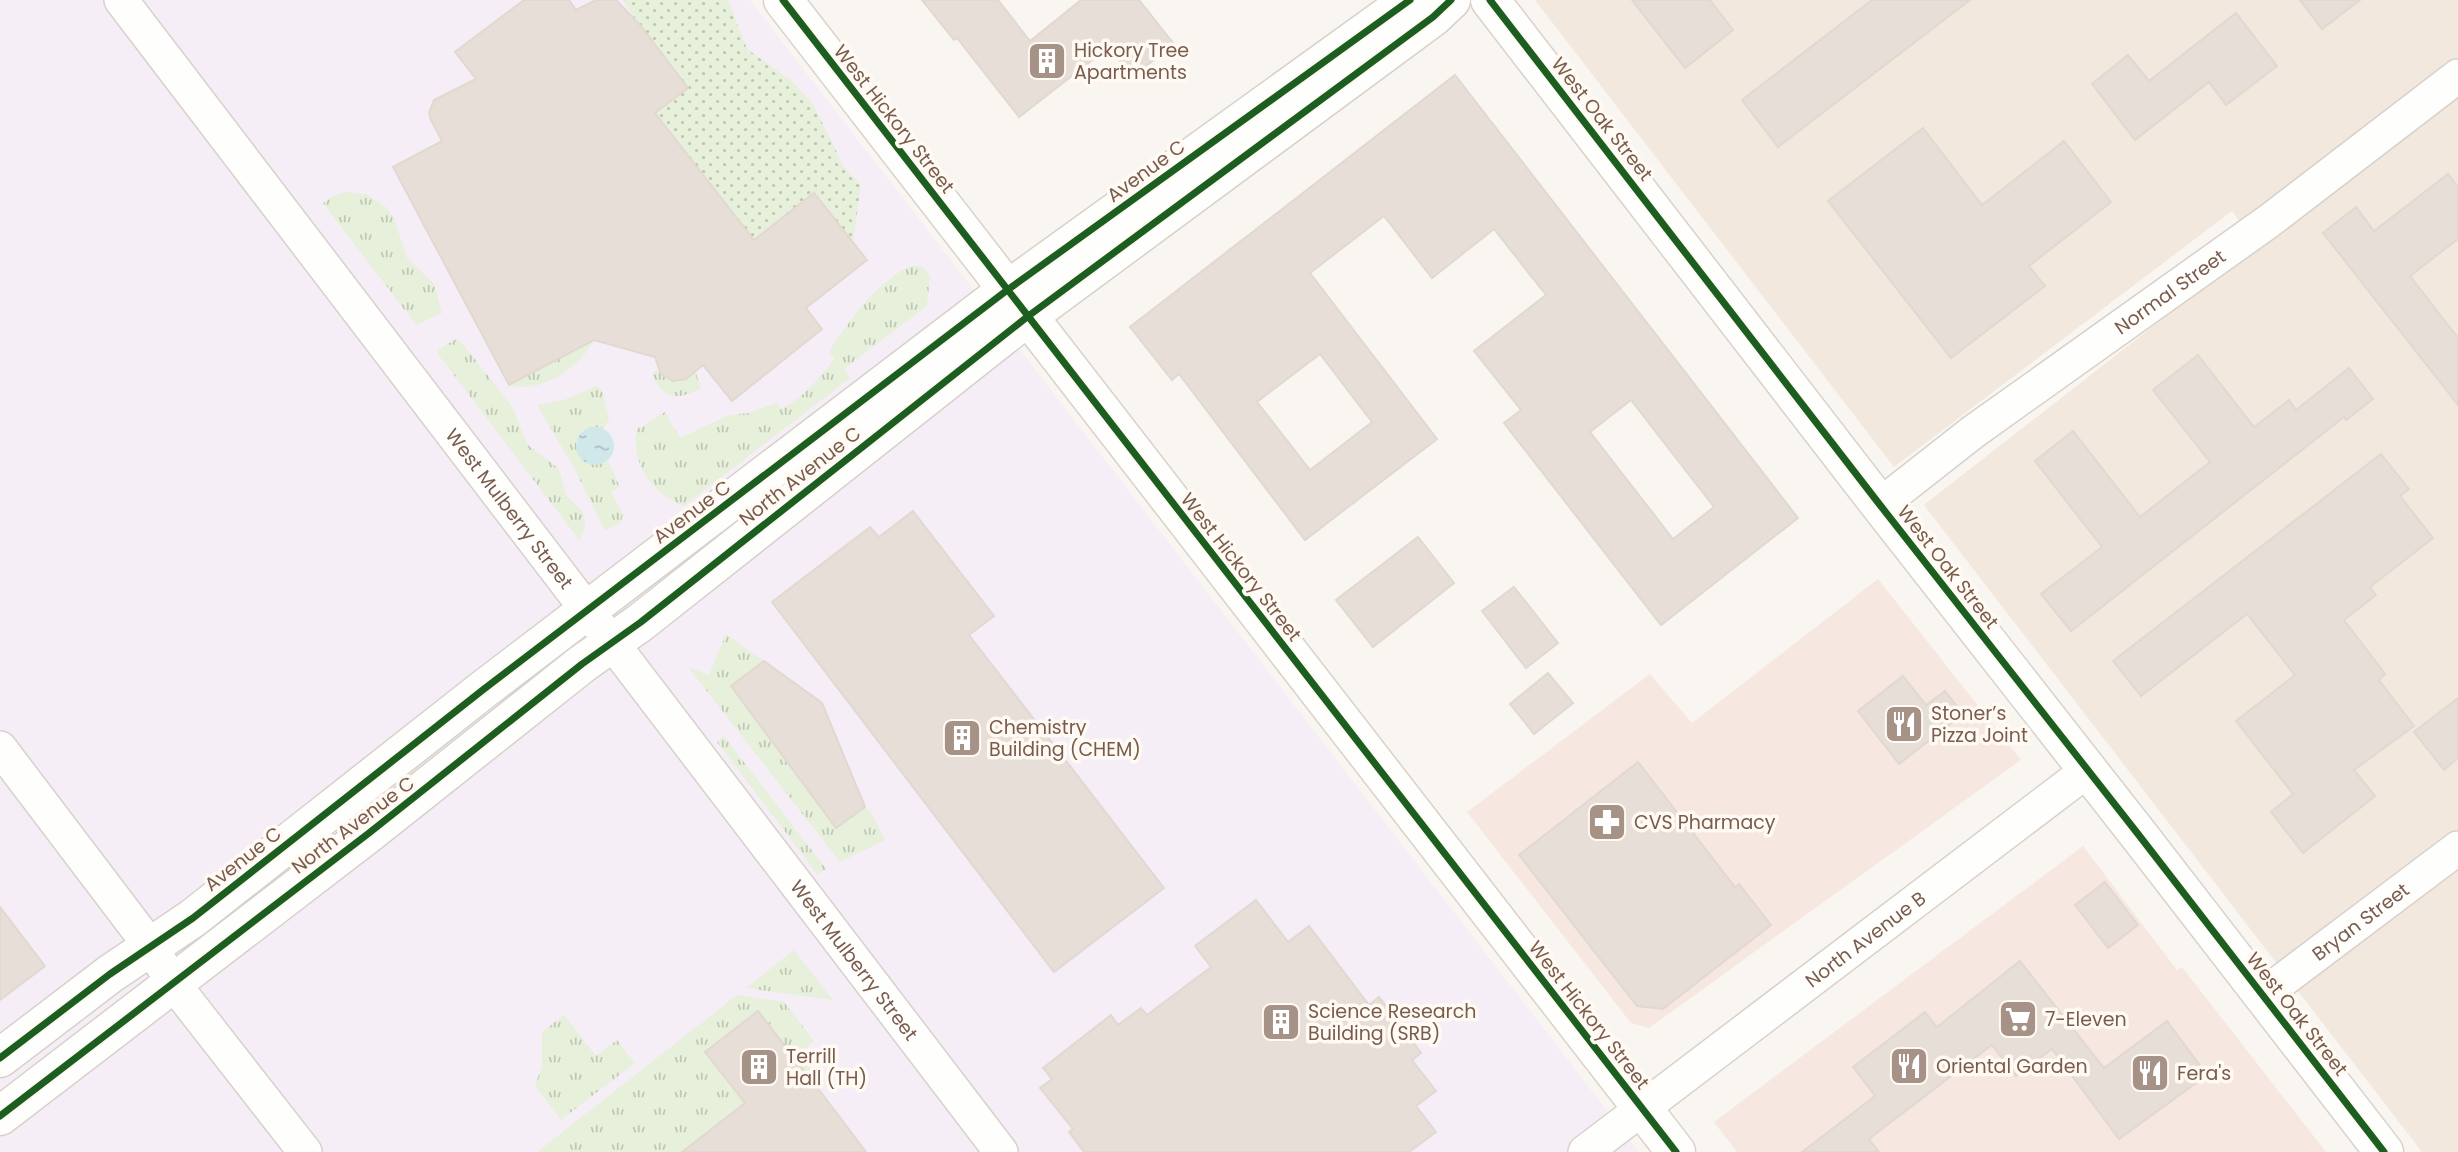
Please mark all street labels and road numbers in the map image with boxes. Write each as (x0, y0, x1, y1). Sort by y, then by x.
street label: West Hickory Street (827, 39, 961, 199)
street label: West Oak Street (1545, 51, 1659, 187)
street label: Avenue C (1101, 133, 1191, 209)
street label: Normal Street (2109, 243, 2231, 341)
street label: North Avenue C (733, 420, 867, 532)
street label: West Mulberry Street (439, 423, 580, 595)
street label: Avenue C (648, 474, 736, 550)
street label: West Hickory Street (1174, 487, 1308, 647)
street label: West Oak Street (1891, 499, 2005, 635)
street label: North Avenue C (286, 770, 420, 880)
street label: Avenue C (199, 820, 287, 898)
street label: West Mulberry Street (784, 874, 924, 1046)
street label: Bryan Street (2306, 876, 2415, 967)
street label: North Avenue B (1799, 885, 1931, 994)
street label: West Hickory Street (1522, 935, 1656, 1095)
street label: West Oak Street (2240, 946, 2354, 1082)

